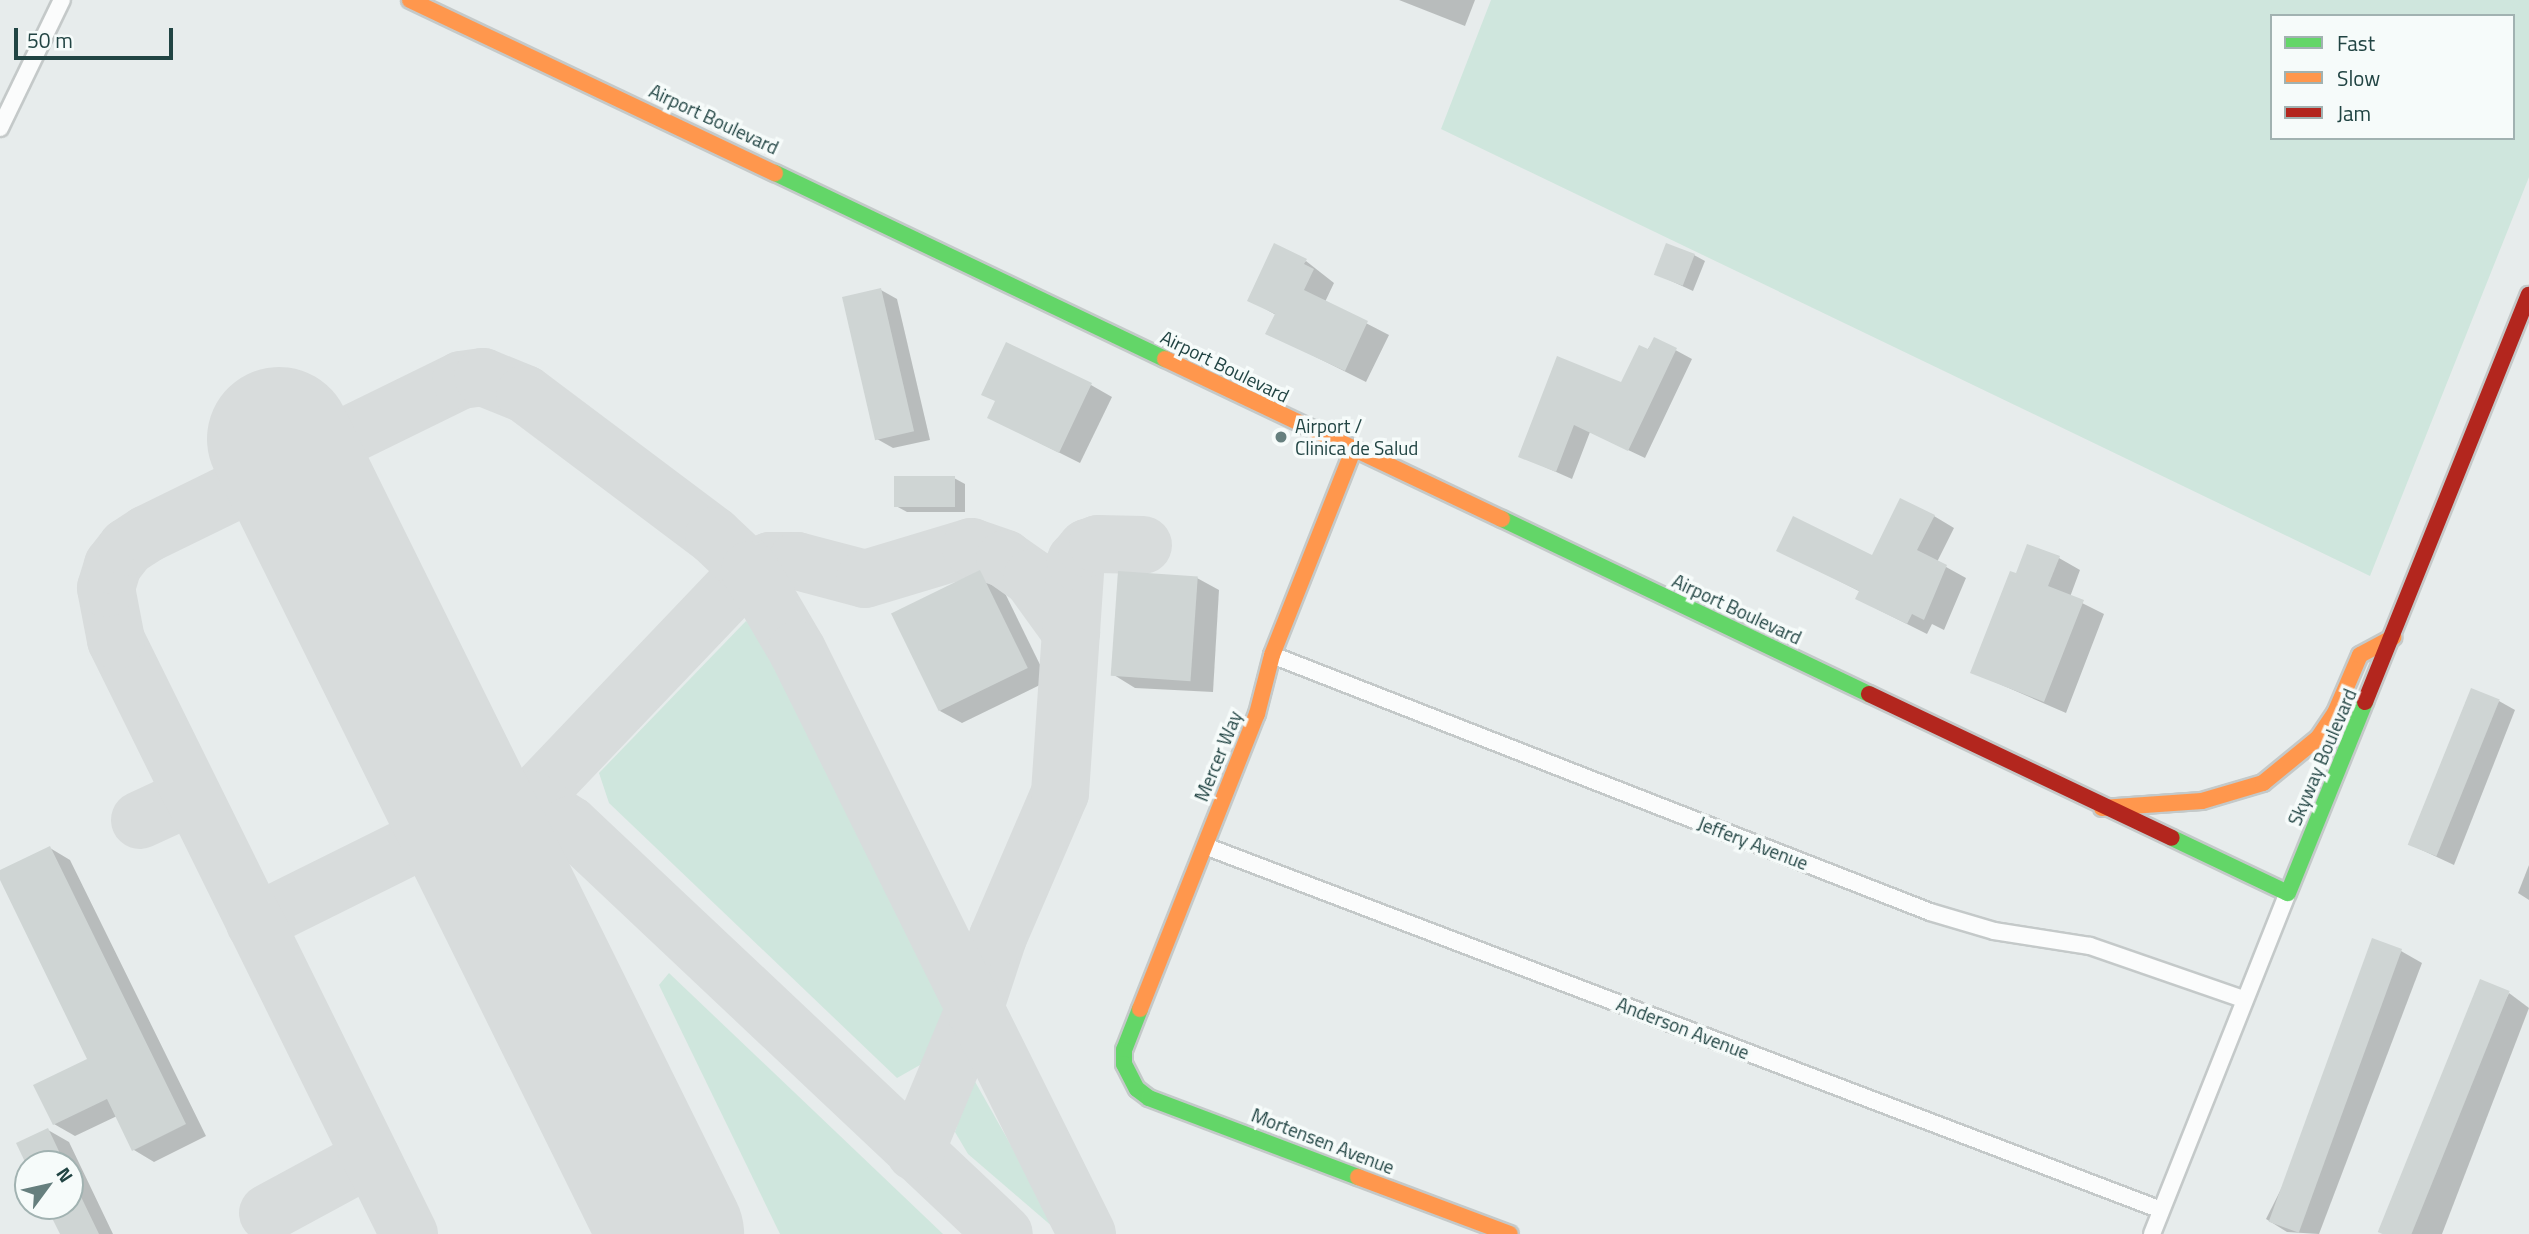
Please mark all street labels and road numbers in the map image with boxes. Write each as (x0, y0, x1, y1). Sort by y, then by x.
street label: Airport Boulevard (646, 79, 782, 159)
street label: Airport Boulevard (1157, 325, 1293, 407)
street label: Airport Boulevard (1669, 569, 1805, 649)
street label: Skyway Boulevard (2283, 685, 2361, 829)
street label: Mercer Way (1190, 707, 1246, 805)
street label: Jeffery Avenue (1695, 812, 1811, 874)
street label: Anderson Avenue (1613, 992, 1753, 1064)
street label: Mortensen Avenue (1248, 1103, 1398, 1179)

